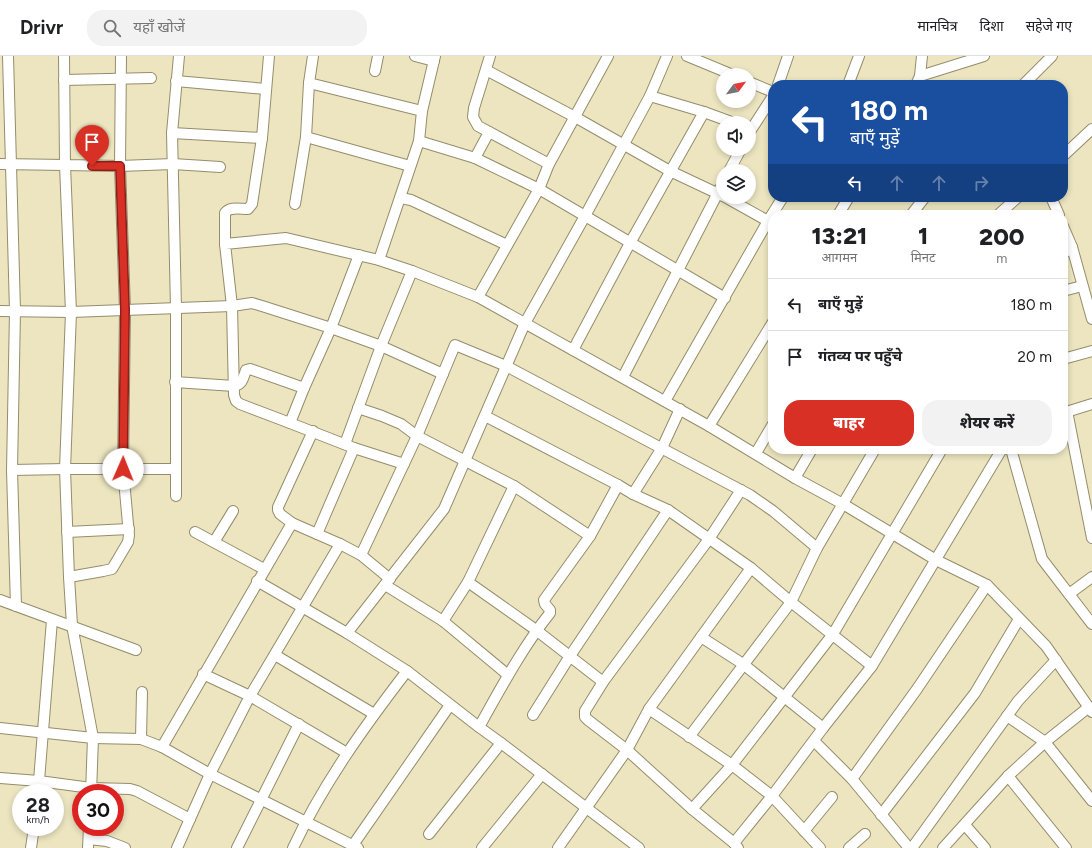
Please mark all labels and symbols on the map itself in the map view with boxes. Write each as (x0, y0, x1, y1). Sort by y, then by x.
north arrow (716, 68, 756, 108)
pin (75, 125, 109, 166)
position arrow (102, 448, 144, 490)
speed limit sign: 30 (72, 784, 124, 836)

